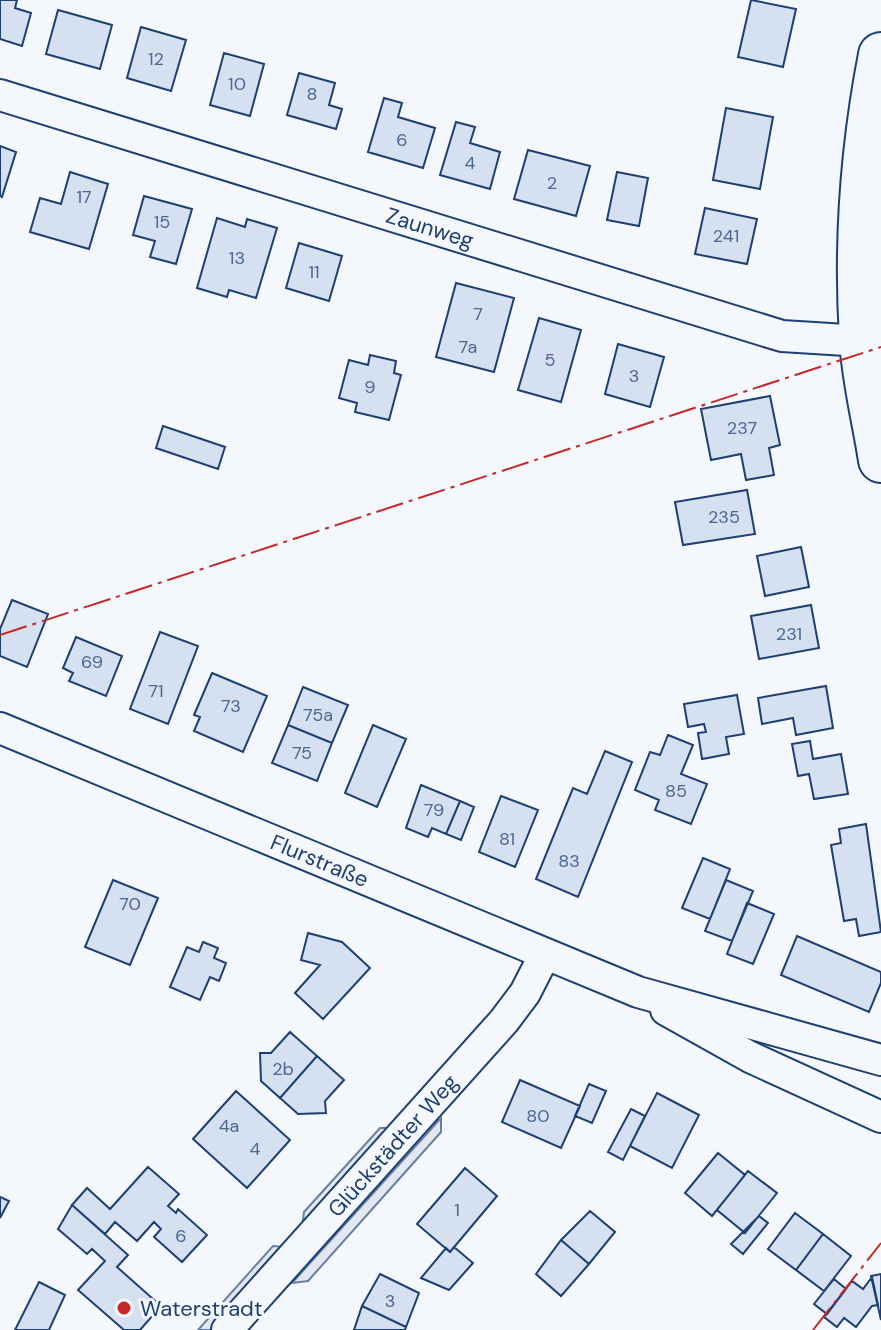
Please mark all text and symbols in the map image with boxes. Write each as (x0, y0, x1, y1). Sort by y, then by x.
house number: 12 (148, 47, 164, 71)
house number: 10 (228, 72, 246, 96)
house number: 8 (307, 82, 317, 106)
house number: 6 (396, 128, 408, 152)
house number: 4 (465, 151, 476, 175)
house number: 2 (547, 171, 557, 195)
house number: 17 (76, 185, 92, 209)
street label: Zaunweg (383, 200, 477, 255)
house number: 15 (154, 210, 170, 234)
house number: 241 (713, 224, 739, 248)
house number: 13 (229, 246, 245, 270)
house number: 11 (308, 260, 320, 284)
house number: 7 (473, 302, 483, 326)
house number: 7a (459, 335, 477, 359)
house number: 5 (545, 348, 555, 372)
house number: 3 (629, 364, 639, 388)
house number: 9 (364, 375, 376, 399)
house number: 237 (727, 416, 757, 440)
house number: 235 (708, 505, 740, 529)
house number: 231 (776, 622, 802, 646)
house number: 69 (81, 650, 103, 674)
house number: 71 (148, 679, 164, 703)
house number: 73 (221, 694, 241, 718)
house number: 75a (303, 703, 333, 727)
house number: 75 (292, 741, 312, 765)
house number: 85 (665, 779, 687, 803)
house number: 79 (424, 798, 444, 822)
street label: Flurstraße (266, 827, 373, 893)
house number: 81 (499, 827, 515, 851)
house number: 83 (558, 849, 580, 873)
house number: 70 (119, 892, 141, 916)
house number: 2b (272, 1057, 294, 1081)
street label: Glückstädter Weg (321, 1068, 464, 1223)
house number: 80 (526, 1104, 550, 1128)
house number: 4a (219, 1114, 239, 1138)
house number: 4 (250, 1137, 261, 1161)
house number: 1 (454, 1198, 460, 1222)
house number: 6 (175, 1224, 187, 1248)
house number: 3 (385, 1289, 395, 1313)
place label: Waterstradt (140, 1294, 263, 1323)
marker: Waterstradt (115, 1299, 133, 1317)

